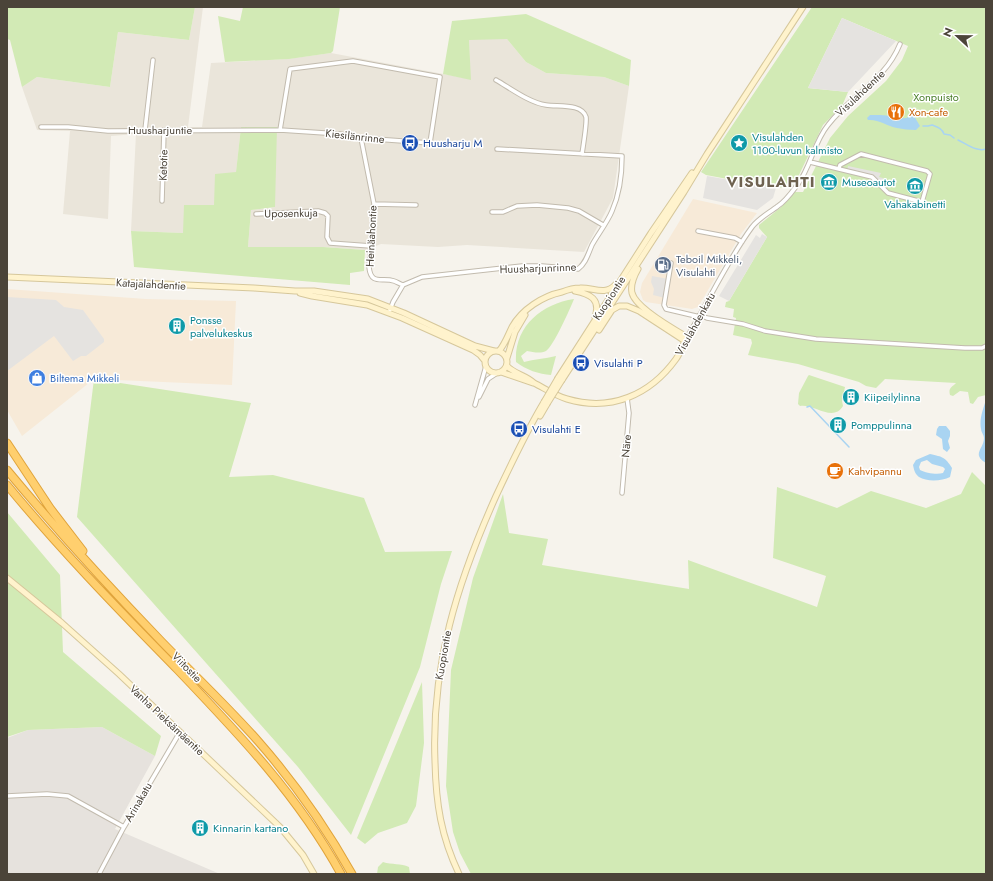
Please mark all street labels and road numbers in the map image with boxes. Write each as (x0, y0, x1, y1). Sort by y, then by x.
street label: Visulahdentie (832, 66, 889, 120)
street label: Huusharjuntie (128, 122, 192, 138)
street label: Kiesilänrinne (325, 125, 386, 147)
street label: Ketotie (154, 149, 172, 181)
street label: Uposenkuja (264, 205, 318, 221)
street label: Heinäahontie (361, 205, 381, 267)
street label: Huusharjunrinne (499, 259, 577, 277)
street label: Kuopiontie (589, 273, 629, 323)
street label: Katajalahdentie (116, 274, 187, 294)
street label: Visulahdenkatu (671, 289, 719, 359)
street label: Näre (617, 433, 635, 458)
street label: Kuopiontie (431, 629, 455, 681)
street label: Viitostie (168, 648, 206, 686)
street label: Vanha Pieksämäentie (126, 681, 208, 759)
street label: Arinakatu (120, 779, 156, 825)

